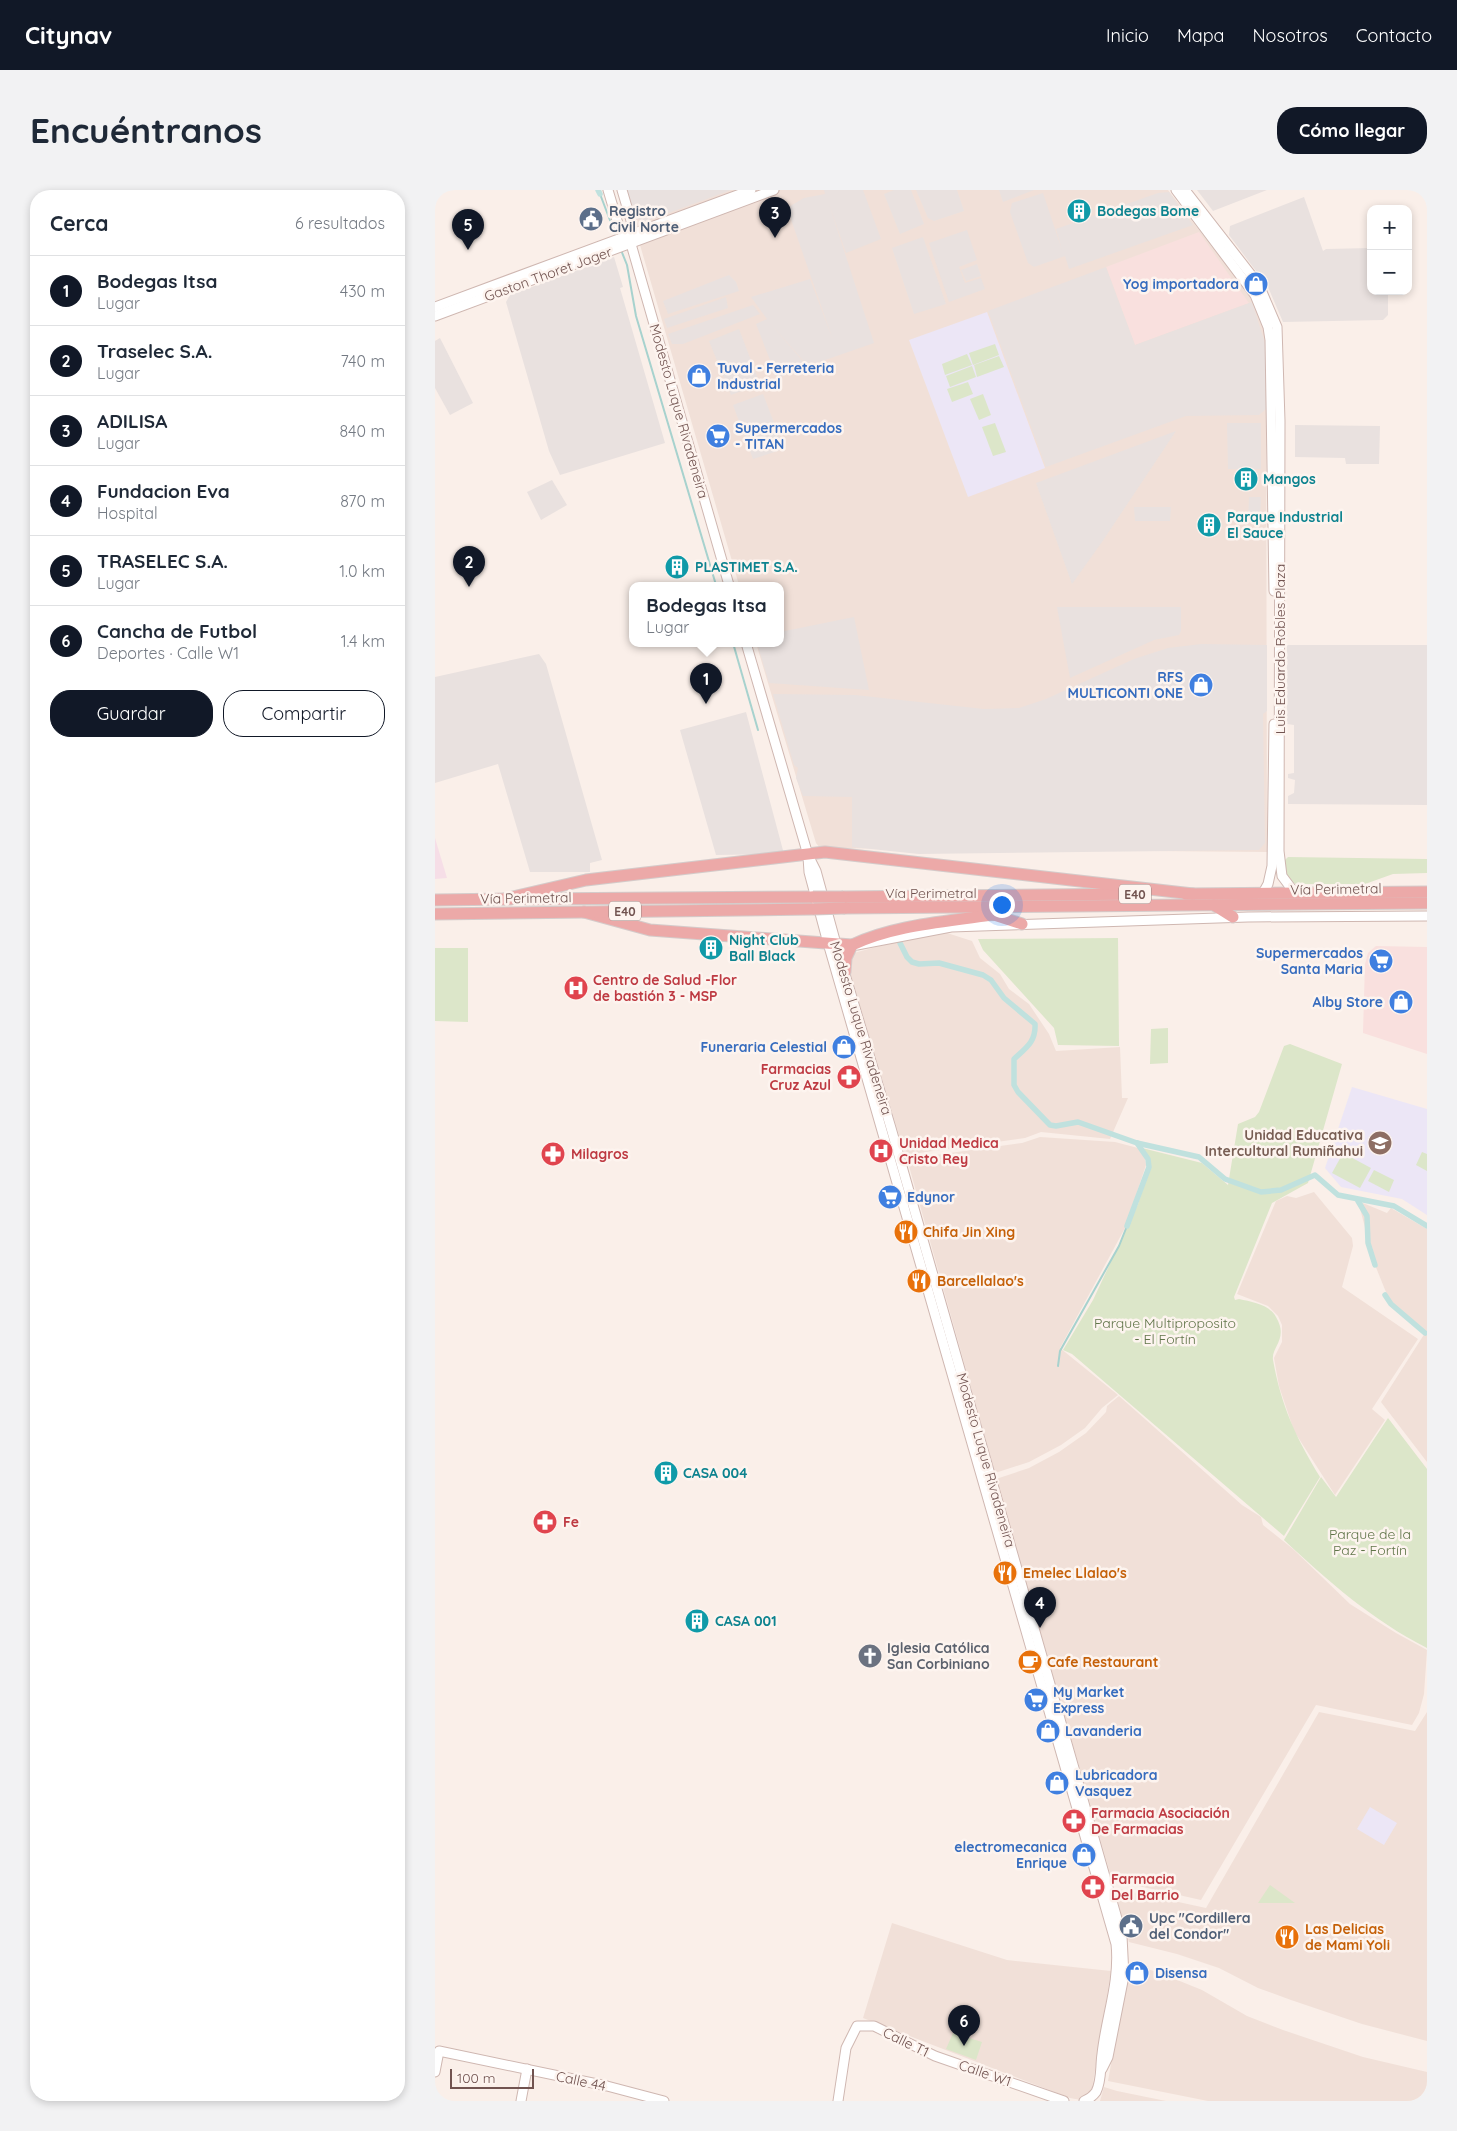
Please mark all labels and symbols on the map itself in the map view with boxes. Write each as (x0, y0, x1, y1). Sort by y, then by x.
pin: 3 (759, 197, 791, 238)
building icon: Bodegas Bome (1066, 198, 1092, 224)
place label: Registro Civil Norte (609, 202, 679, 236)
place label: Bodegas Bome (1097, 202, 1199, 220)
public building icon: Registro Civil Norte (578, 206, 604, 232)
pin: 5 (452, 209, 484, 250)
street label: Gaston Thoret Jager (482, 242, 615, 305)
shop icon: Yog importadora (1243, 271, 1269, 297)
place label: Yog importadora (1123, 275, 1239, 293)
street label: Modesto Luque Rivadeneira (645, 322, 713, 500)
place label: Tuval - Ferreteria Industrial (717, 359, 834, 393)
shop icon: Tuval - Ferreteria Industrial (686, 363, 712, 389)
place label: Supermercados - TITAN (735, 419, 842, 453)
supermarket icon: Supermercados - TITAN (705, 423, 731, 449)
building icon: Mangos (1233, 466, 1259, 492)
place label: Mangos (1263, 470, 1316, 488)
place label: Parque Industrial El Sauce (1227, 508, 1343, 542)
building icon: Parque Industrial El Sauce (1196, 512, 1222, 538)
pin: 2 (453, 546, 485, 587)
building icon: PLASTIMET S.A. (664, 554, 690, 580)
place label: PLASTIMET S.A. (695, 558, 798, 576)
street label: Luis Eduardo Robles Plaza (1271, 564, 1289, 734)
pin: 1 (690, 663, 722, 704)
place label: RFS MULTICONTI ONE (1067, 668, 1183, 702)
shop icon: RFS MULTICONTI ONE (1188, 672, 1214, 698)
street label: Vía Perimetral (1290, 879, 1382, 899)
street label: Vía Perimetral (885, 884, 977, 902)
road number: E40 (1119, 884, 1151, 904)
street label: Vía Perimetral (480, 888, 572, 908)
your location (989, 892, 1015, 918)
road number: E40 (609, 901, 641, 920)
place label: Night Club Ball Black (729, 931, 799, 965)
building icon: Night Club Ball Black (698, 935, 724, 961)
street label: Modesto Luque Rivadeneira (826, 939, 896, 1117)
place label: Supermercados Santa Maria (1256, 944, 1363, 978)
supermarket icon: Supermercados Santa Maria (1368, 948, 1394, 974)
place label: Centro de Salud -Flor de bastión 3 - MSP (593, 971, 737, 1005)
hospital icon: Centro de Salud -Flor de bastión 3 - MSP (563, 975, 589, 1001)
shop icon: Alby Store (1388, 989, 1414, 1015)
place label: Alby Store (1313, 993, 1383, 1011)
shop icon: Funeraria Celestial (831, 1034, 857, 1060)
place label: Funeraria Celestial (700, 1038, 827, 1056)
place label: Farmacias Cruz Azul (761, 1060, 831, 1094)
pharmacy icon: Farmacias Cruz Azul (836, 1064, 862, 1090)
place label: Unidad Educativa Intercultural Rumiñahui (1205, 1126, 1363, 1160)
school or university icon: Unidad Educativa Intercultural Rumiñahui (1367, 1130, 1393, 1156)
place label: Unidad Medica Cristo Rey (899, 1134, 999, 1168)
hospital icon: Unidad Medica Cristo Rey (868, 1138, 894, 1164)
pharmacy icon: Milagros (540, 1141, 566, 1167)
place label: Milagros (571, 1145, 629, 1163)
supermarket icon: Edynor (877, 1184, 903, 1210)
place label: Edynor (907, 1188, 955, 1206)
restaurant icon: Chifa Jin Xing (893, 1219, 919, 1245)
place label: Chifa Jin Xing (923, 1223, 1015, 1241)
restaurant icon: Barcellalao's (906, 1268, 932, 1294)
place label: Barcellalao's (937, 1272, 1024, 1290)
park label: Parque Multiproposito - El Fortín (1094, 1314, 1236, 1348)
street label: Modesto Luque Rivadeneira (952, 1371, 1020, 1549)
building icon: CASA 004 (653, 1460, 679, 1486)
place label: CASA 004 (683, 1464, 747, 1482)
pharmacy icon: Fe (532, 1509, 558, 1535)
place label: Fe (563, 1513, 579, 1531)
park label: Parque de la Paz - Fortín (1329, 1525, 1411, 1559)
restaurant icon: Emelec Llalao's (992, 1560, 1018, 1586)
place label: Emelec Llalao's (1023, 1564, 1127, 1582)
pin: 4 (1024, 1587, 1056, 1628)
building icon: CASA 001 (684, 1608, 710, 1634)
place label: CASA 001 (715, 1612, 777, 1630)
place label: Iglesia Católica San Corbiniano (887, 1639, 990, 1673)
church icon: Iglesia Católica San Corbiniano (857, 1643, 883, 1669)
cafe icon: Cafe Restaurant (1017, 1649, 1043, 1675)
place label: Cafe Restaurant (1047, 1653, 1159, 1671)
place label: My Market Express (1053, 1683, 1125, 1717)
supermarket icon: My Market Express (1023, 1687, 1049, 1713)
shop icon: Lavanderia (1035, 1718, 1061, 1744)
place label: Lavanderia (1065, 1722, 1142, 1740)
place label: Lubricadora Vasquez (1075, 1766, 1158, 1800)
shop icon: Lubricadora Vasquez (1044, 1770, 1070, 1796)
place label: Farmacia Asociación De Farmacias (1091, 1804, 1230, 1838)
pharmacy icon: Farmacia Asociación De Farmacias (1061, 1808, 1087, 1834)
place label: electromecanica Enrique (954, 1838, 1067, 1872)
shop icon: electromecanica Enrique (1071, 1842, 1097, 1868)
place label: Farmacia Del Barrio (1111, 1870, 1179, 1904)
pharmacy icon: Farmacia Del Barrio (1080, 1874, 1106, 1900)
place label: Upc "Cordillera del Condor" (1149, 1909, 1251, 1943)
public building icon: Upc "Cordillera del Condor" (1118, 1913, 1144, 1939)
place label: Las Delicias de Mami Yoli (1305, 1920, 1390, 1954)
restaurant icon: Las Delicias de Mami Yoli (1274, 1924, 1300, 1950)
shop icon: Disensa (1124, 1960, 1150, 1986)
place label: Disensa (1155, 1964, 1207, 1982)
pin: 6 (948, 2005, 980, 2046)
street label: Calle T1 (880, 2023, 932, 2061)
street label: Calle W1 (956, 2056, 1014, 2090)
scale bar (450, 2066, 534, 2089)
street label: Calle 44 (554, 2067, 608, 2095)

